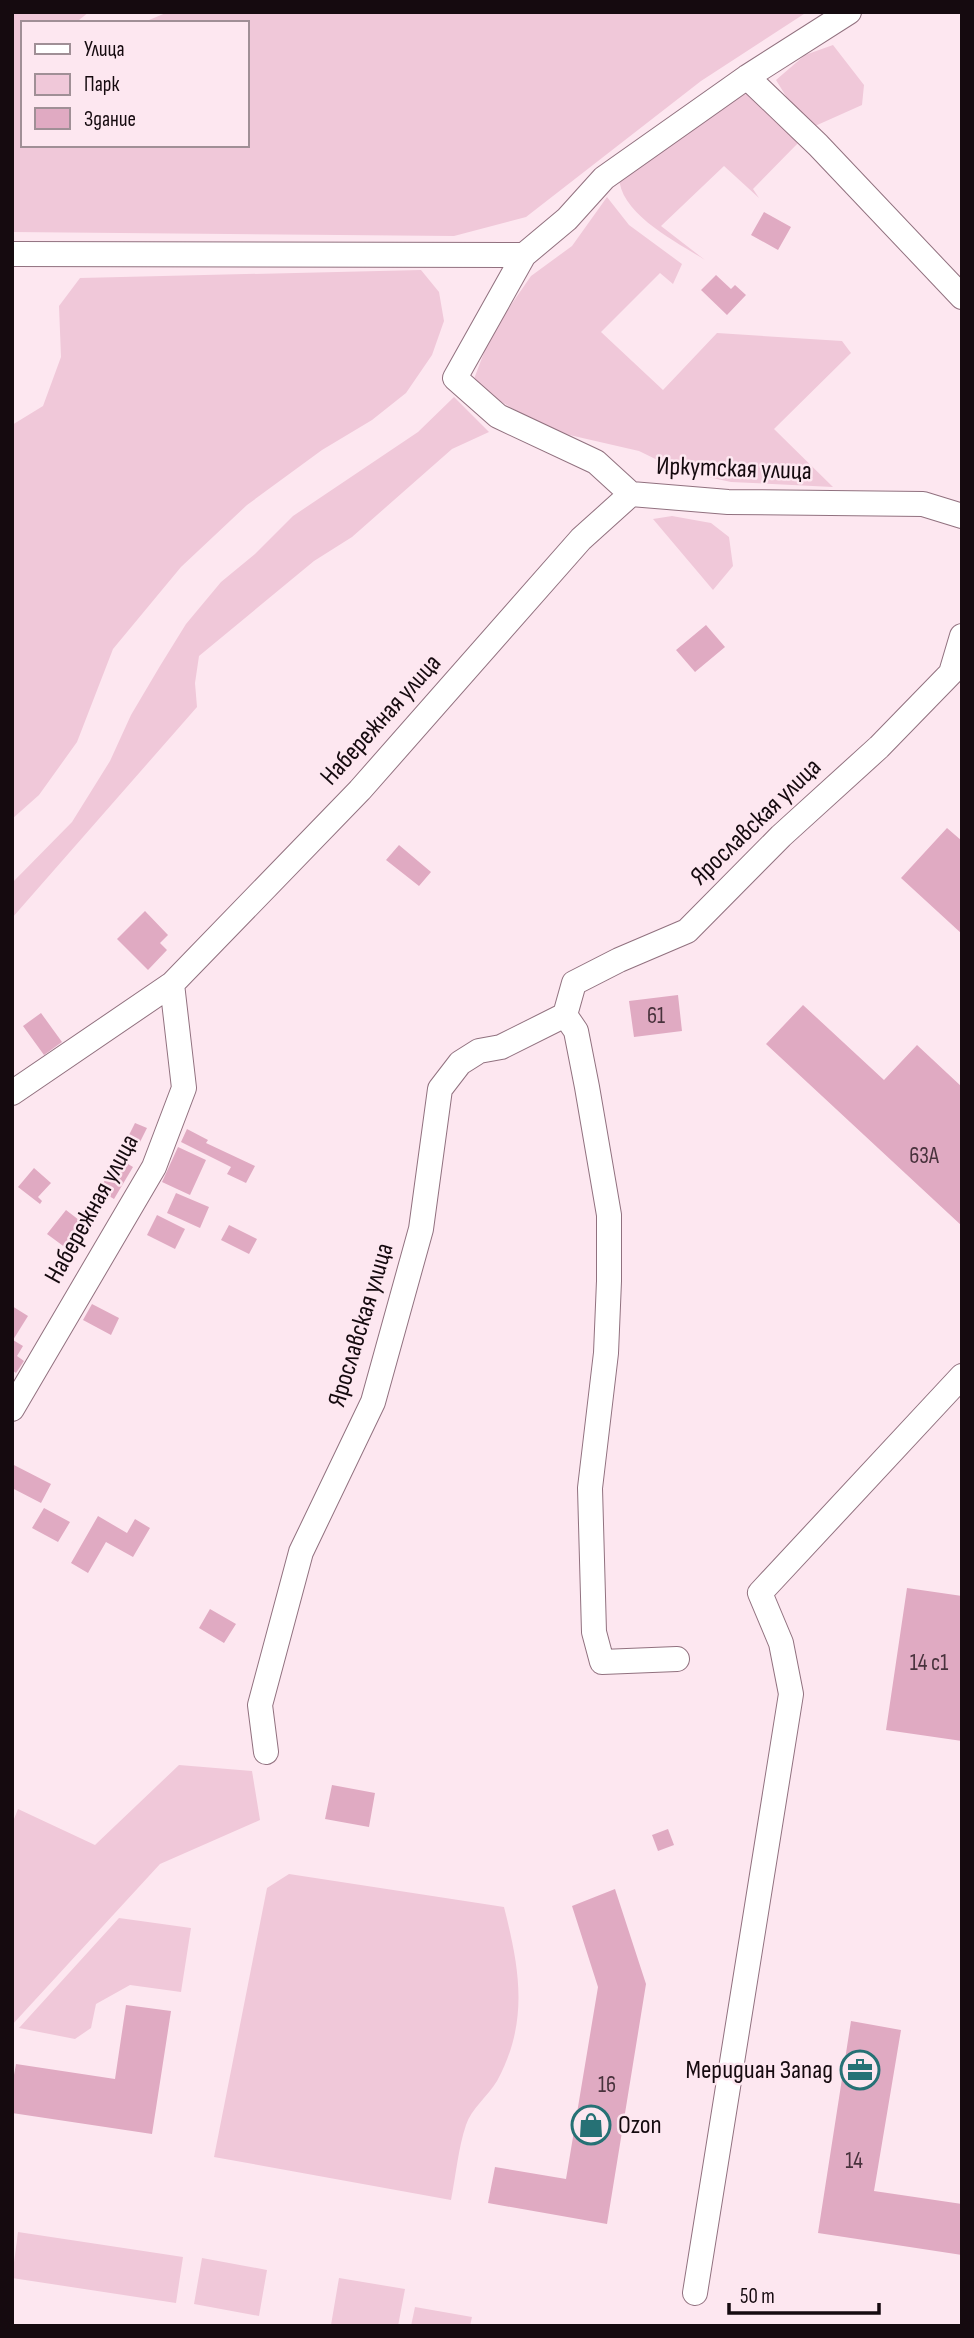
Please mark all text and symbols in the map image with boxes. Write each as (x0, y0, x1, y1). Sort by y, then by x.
legend (21, 21, 248, 147)
text: Улица (84, 37, 125, 62)
text: Парк (84, 72, 119, 97)
text: Здание (84, 107, 136, 132)
street label: Иркутская улица (656, 451, 812, 487)
street label: Набережная улица (314, 648, 448, 792)
street label: Ярославская улица (684, 752, 828, 892)
house number: 61 (647, 1002, 665, 1030)
street label: Набережная улица (38, 1129, 146, 1289)
house number: 63А (909, 1142, 939, 1170)
street label: Ярославская улица (321, 1239, 401, 1411)
house number: 14 с1 (910, 1649, 948, 1677)
office icon: Меридиан Запад (839, 2049, 881, 2091)
place label: Меридиан Запад (685, 2055, 833, 2086)
house number: 16 (598, 2071, 616, 2099)
shop icon: Ozon (570, 2104, 612, 2146)
place label: Ozon (618, 2110, 662, 2141)
house number: 14 (845, 2147, 863, 2175)
scale bar (729, 2272, 880, 2316)
text: 50 m (740, 2284, 775, 2309)

